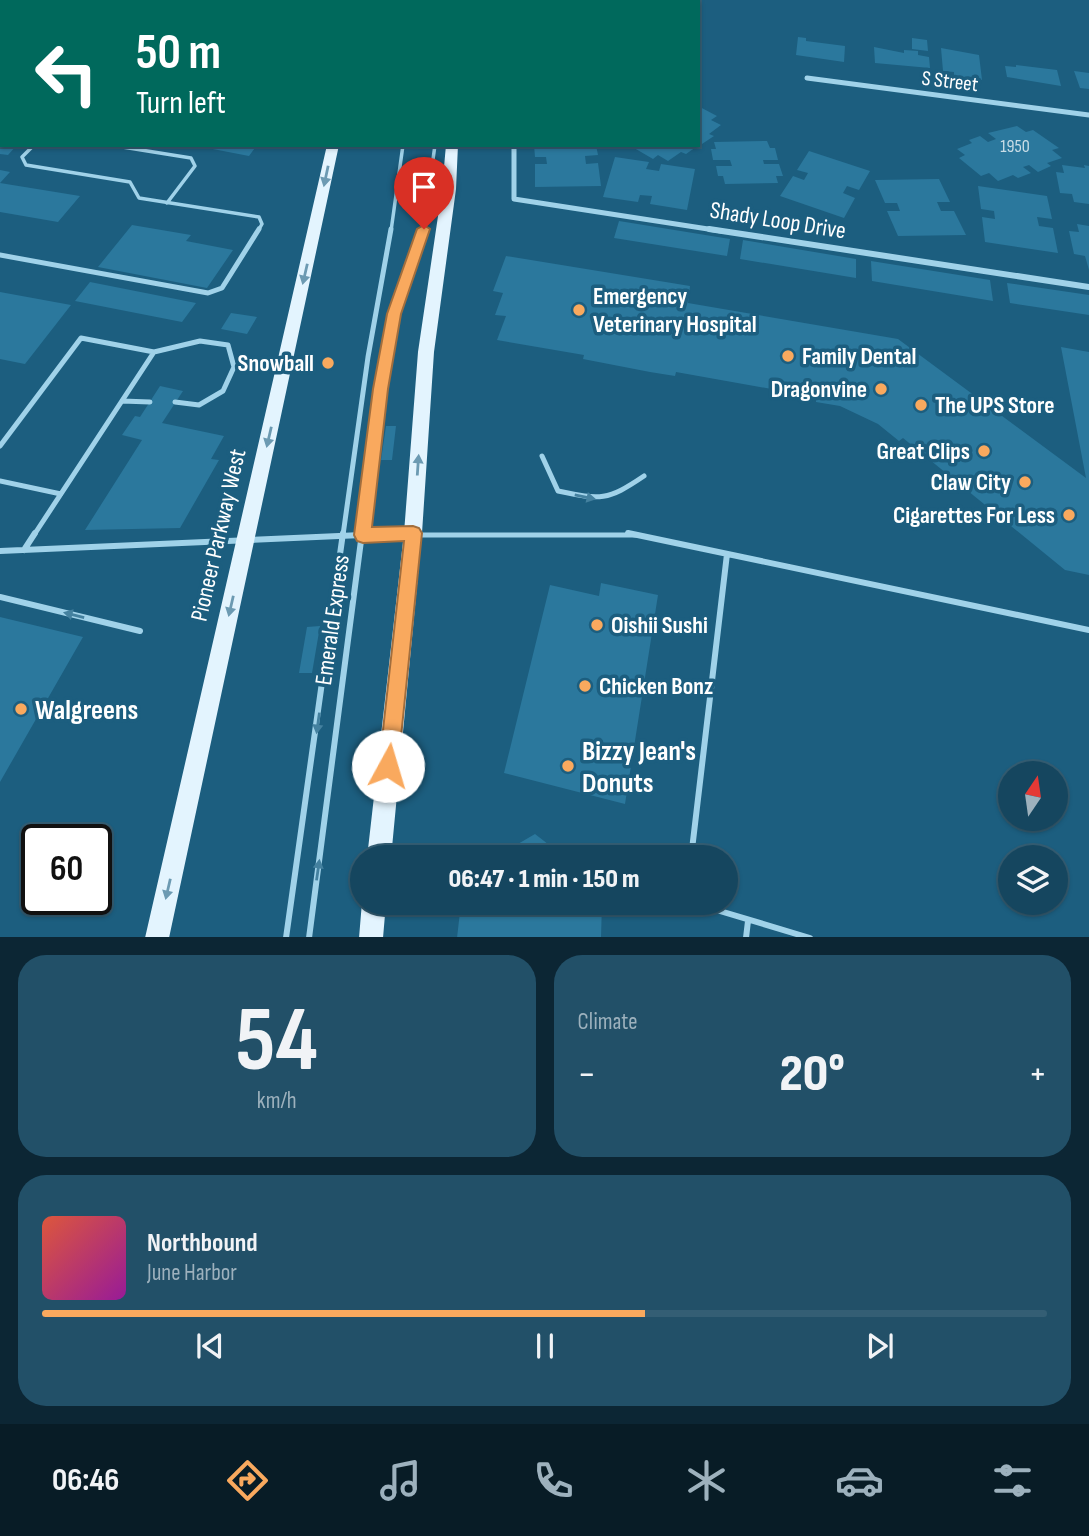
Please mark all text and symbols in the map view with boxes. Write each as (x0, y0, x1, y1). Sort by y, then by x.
text: 50 m (136, 24, 221, 83)
icon: left (21, 28, 112, 119)
street label: S Street (920, 66, 980, 97)
text: Turn left (136, 84, 226, 123)
house number: 1950 (1000, 136, 1030, 157)
pin (394, 157, 454, 229)
one-way arrow (321, 165, 332, 187)
icon: arrive (405, 168, 443, 206)
street label: Shady Loop Drive (708, 195, 848, 246)
one-way arrow (299, 263, 310, 285)
place label: Emergency Veterinary Hospital (593, 282, 757, 339)
marker: Emergency Veterinary Hospital (571, 302, 587, 318)
place label: Family Dental (802, 342, 916, 371)
marker: Family Dental (780, 348, 796, 364)
place label: Snowball (238, 349, 314, 378)
marker: Snowball (320, 355, 336, 371)
place label: Dragonvine (771, 375, 867, 404)
marker: Dragonvine (873, 381, 889, 397)
place label: The UPS Store (935, 391, 1054, 420)
marker: The UPS Store (913, 397, 929, 413)
one-way arrow (263, 426, 274, 448)
place label: Great Clips (877, 437, 970, 466)
marker: Great Clips (976, 443, 992, 459)
street label: Pioneer Parkway West (185, 446, 252, 624)
one-way arrow (413, 454, 424, 476)
place label: Claw City (931, 468, 1011, 497)
marker: Claw City (1017, 474, 1033, 490)
one-way arrow (574, 491, 596, 502)
place label: Cigarettes For Less (893, 501, 1055, 530)
marker: Cigarettes For Less (1061, 507, 1077, 523)
street label: Emerald Express (309, 553, 356, 687)
one-way arrow (225, 595, 236, 617)
one-way arrow (63, 609, 85, 620)
place label: Oishii Sushi (611, 611, 708, 640)
marker: Oishii Sushi (589, 617, 605, 633)
place label: Chicken Bonz (599, 672, 713, 701)
marker: Chicken Bonz (577, 678, 593, 694)
place label: Walgreens (35, 694, 138, 727)
marker: Walgreens (13, 701, 29, 717)
one-way arrow (312, 712, 323, 734)
position arrow (351, 729, 425, 803)
place label: Bizzy Jean's Donuts (582, 735, 696, 800)
marker: Bizzy Jean's Donuts (560, 758, 576, 774)
north arrow (998, 761, 1068, 831)
map controls (998, 761, 1068, 915)
speed limit sign: 60 (21, 824, 112, 915)
button: layers (998, 845, 1068, 915)
one-way arrow (312, 859, 323, 881)
text: 06:47 · 1 min · 150 m (448, 864, 640, 895)
one-way arrow (162, 879, 173, 901)
text: 54 (236, 987, 318, 1096)
text: Climate (578, 1008, 637, 1036)
text: 20° (780, 1043, 845, 1106)
text: − (578, 1052, 596, 1097)
text: + (1028, 1052, 1047, 1097)
text: km/h (257, 1087, 297, 1115)
text: Northbound (147, 1228, 258, 1259)
text: June Harbor (147, 1259, 237, 1287)
icon: previous (191, 1327, 229, 1365)
icon: pause (526, 1327, 564, 1365)
icon: next (861, 1327, 899, 1365)
icon: directions (223, 1456, 272, 1505)
icon: music (376, 1456, 425, 1505)
icon: phone (529, 1456, 578, 1505)
icon: climate (682, 1456, 731, 1505)
icon: car (835, 1456, 884, 1505)
icon: filters (988, 1456, 1037, 1505)
text: 06:46 (52, 1461, 119, 1500)

